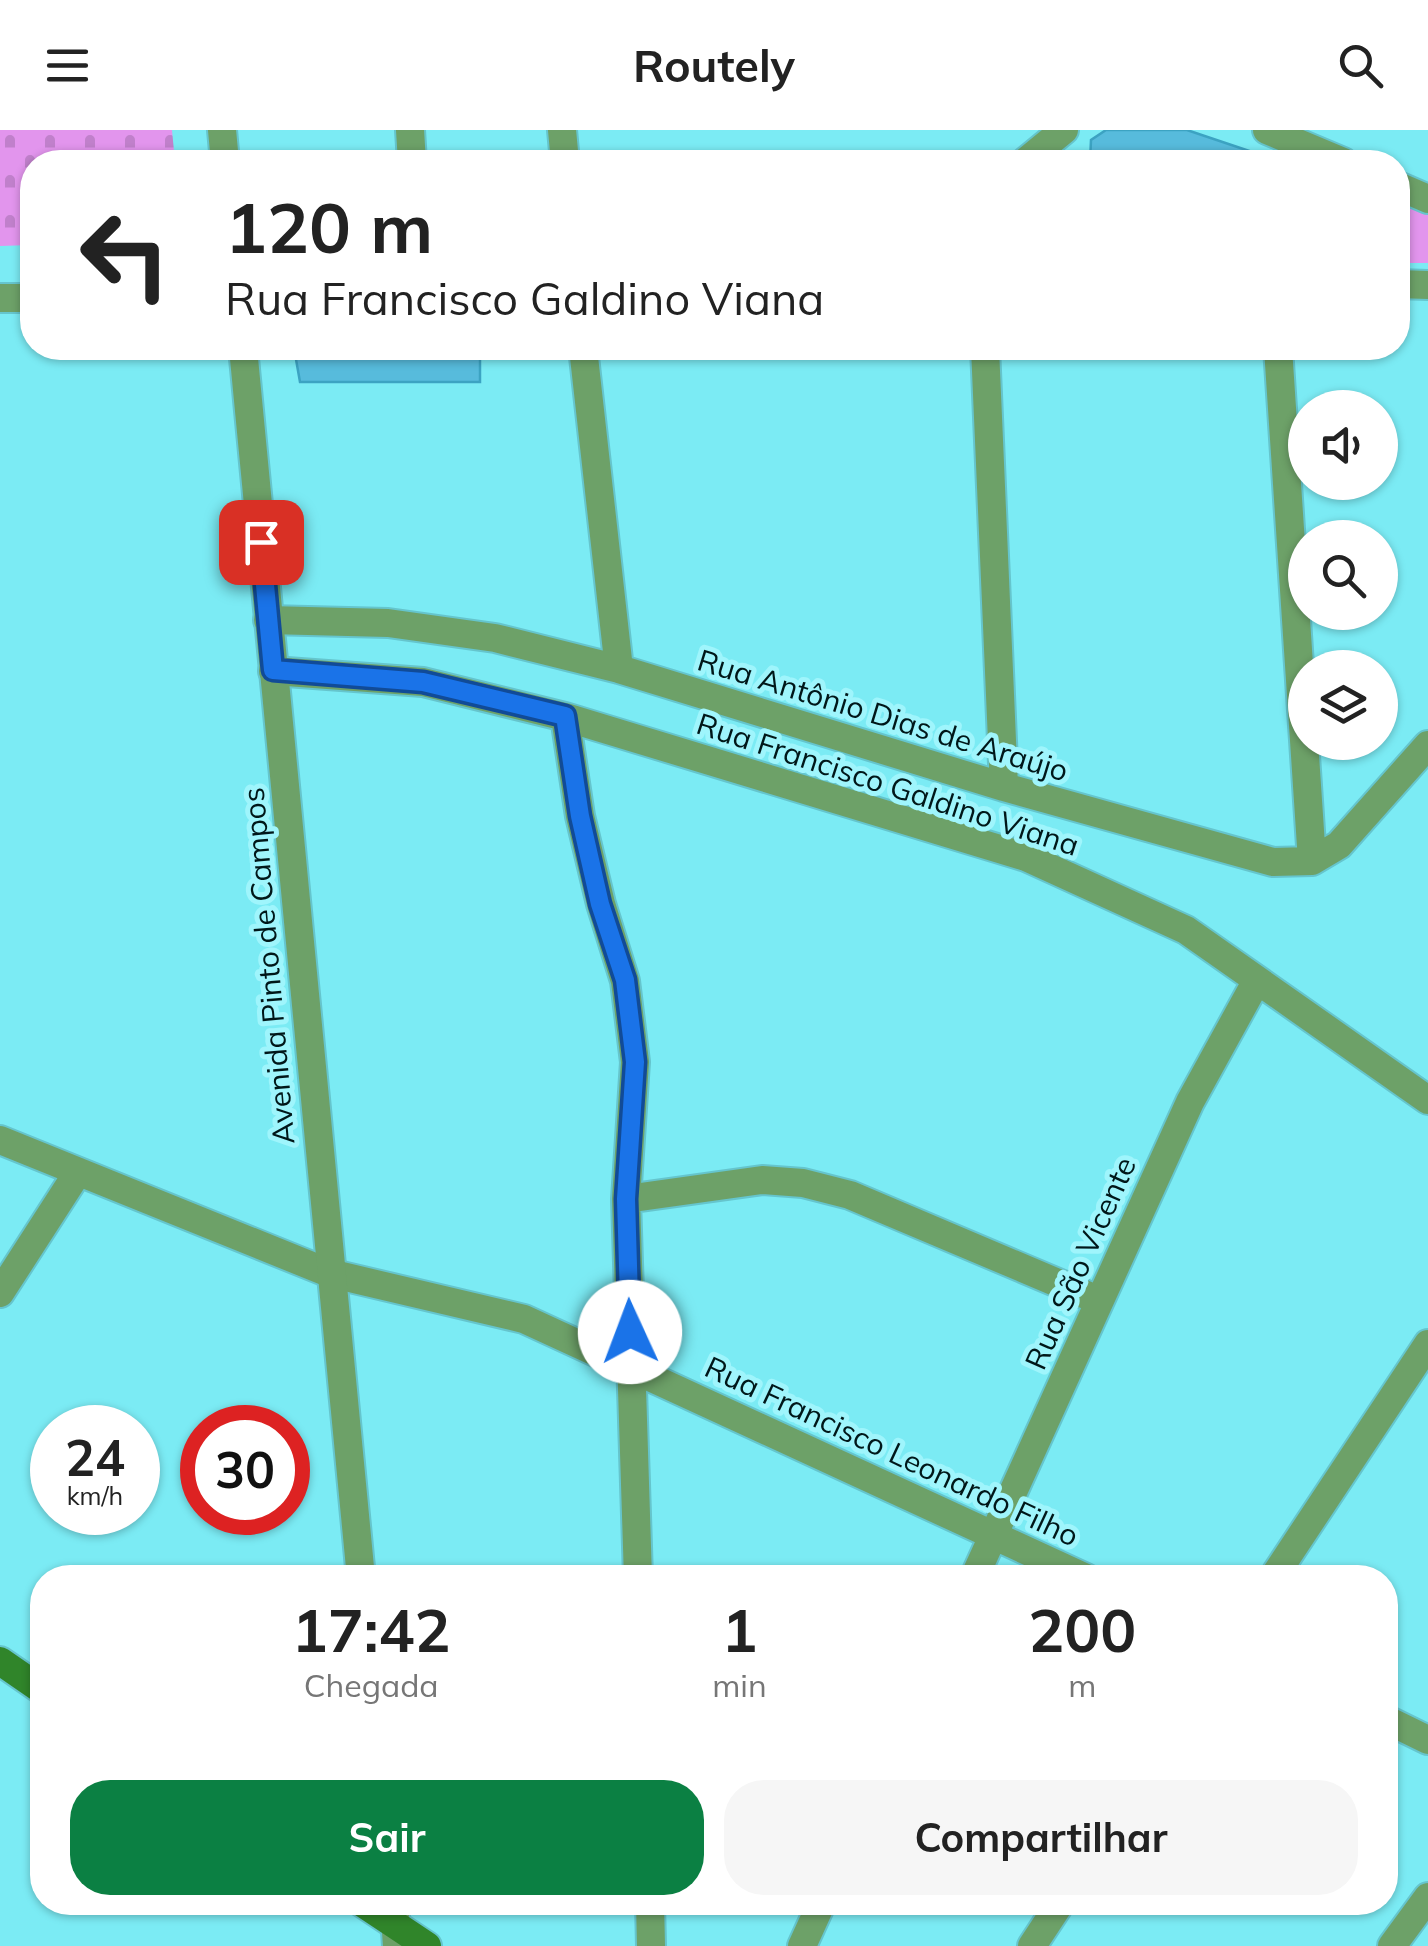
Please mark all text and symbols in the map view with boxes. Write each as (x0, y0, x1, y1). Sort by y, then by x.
text: Routely (633, 37, 795, 93)
icon: menu (40, 38, 95, 93)
icon: search (1333, 38, 1388, 93)
text: 120 m (225, 183, 433, 271)
icon: left (60, 190, 190, 320)
text: Rua Francisco Galdino Viana (225, 270, 824, 326)
map controls (1288, 390, 1398, 760)
button: sound (1288, 390, 1398, 500)
pin (219, 500, 304, 585)
icon: arrive (234, 515, 289, 570)
button: search (1288, 520, 1398, 630)
street label: Rua Antônio Dias de Araújo (693, 640, 1073, 790)
button: layers (1288, 650, 1398, 760)
street label: Rua Francisco Galdino Viana (692, 704, 1084, 864)
street label: Avenida Pinto de Campos (233, 786, 303, 1146)
street label: Rua São Vicente (1016, 1151, 1144, 1375)
position arrow (578, 1280, 682, 1384)
street label: Rua Francisco Leonardo Filho (699, 1348, 1085, 1554)
speed limit sign: 30 (180, 1405, 310, 1535)
text: 24 (65, 1426, 125, 1489)
text: km/h (67, 1480, 123, 1511)
text: 17:42 (292, 1592, 451, 1667)
text: 1 (721, 1592, 757, 1667)
text: 200 (1028, 1592, 1136, 1667)
text: Chegada (304, 1665, 439, 1705)
text: min (712, 1665, 767, 1705)
text: m (1068, 1665, 1096, 1705)
button: Sair (70, 1780, 704, 1895)
button: Compartilhar (724, 1780, 1358, 1895)

